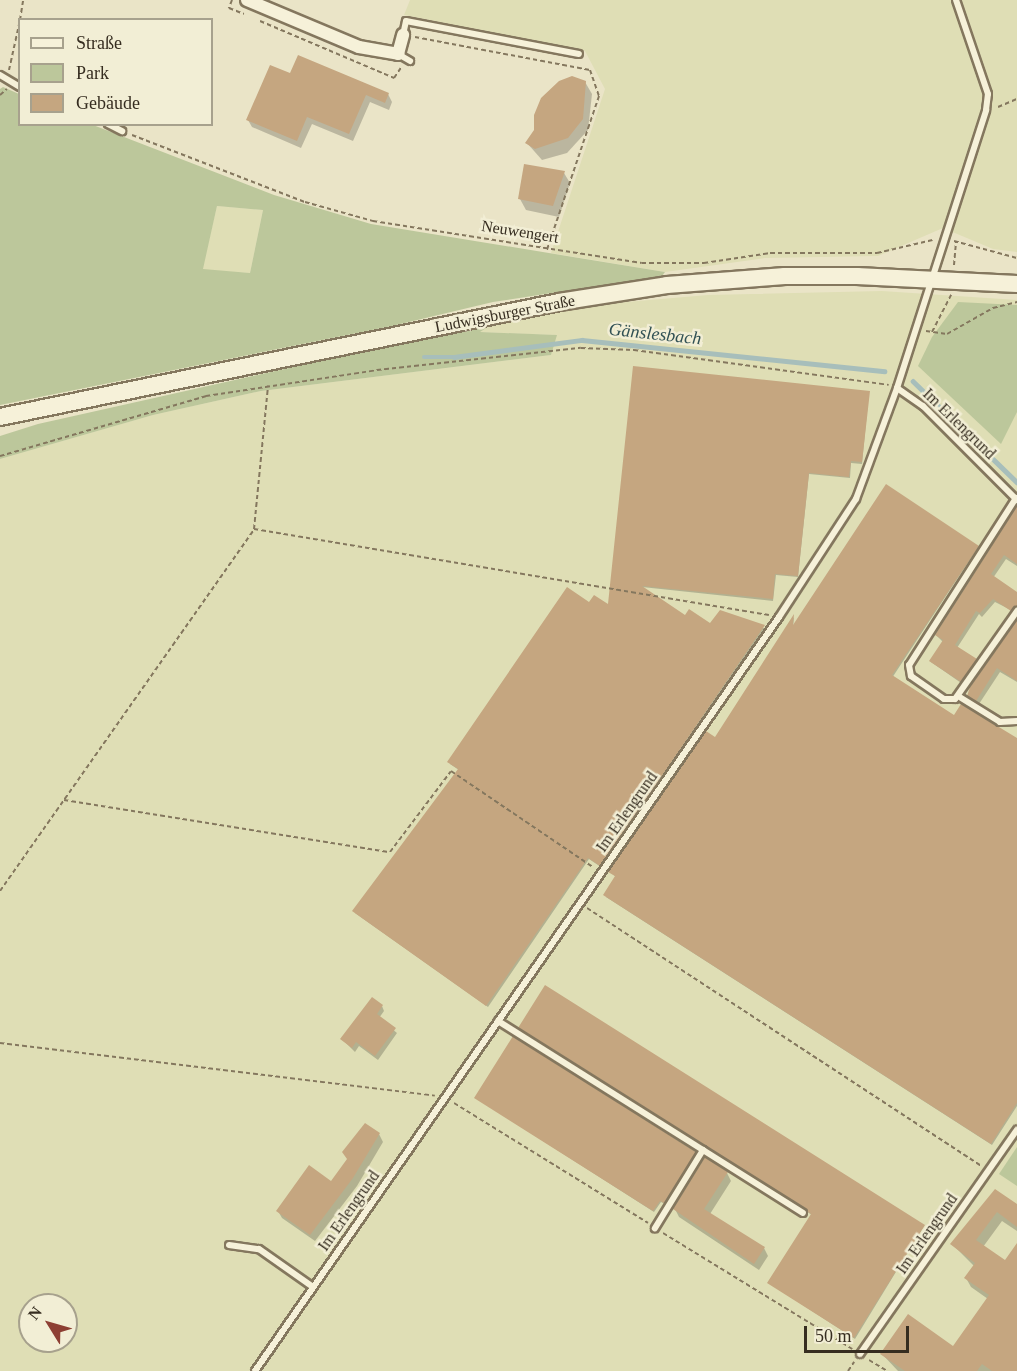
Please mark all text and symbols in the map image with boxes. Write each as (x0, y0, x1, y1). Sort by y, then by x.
legend (18, 18, 213, 126)
text: Straße (76, 33, 122, 53)
text: Park (76, 63, 109, 83)
text: Gebäude (76, 93, 140, 113)
street label: Neuwengert (480, 216, 560, 248)
street label: Ludwigsburger Straße (433, 291, 577, 337)
water label: Gänslesbach (608, 318, 702, 350)
street label: Im Erlengrund (919, 385, 999, 463)
street label: Im Erlengrund (592, 768, 662, 856)
street label: Im Erlengrund (314, 1167, 384, 1255)
street label: Im Erlengrund (892, 1190, 962, 1278)
north arrow (18, 1293, 78, 1353)
text: N (25, 1303, 45, 1323)
scale bar (807, 1314, 912, 1352)
text: 50 m (815, 1326, 852, 1346)

